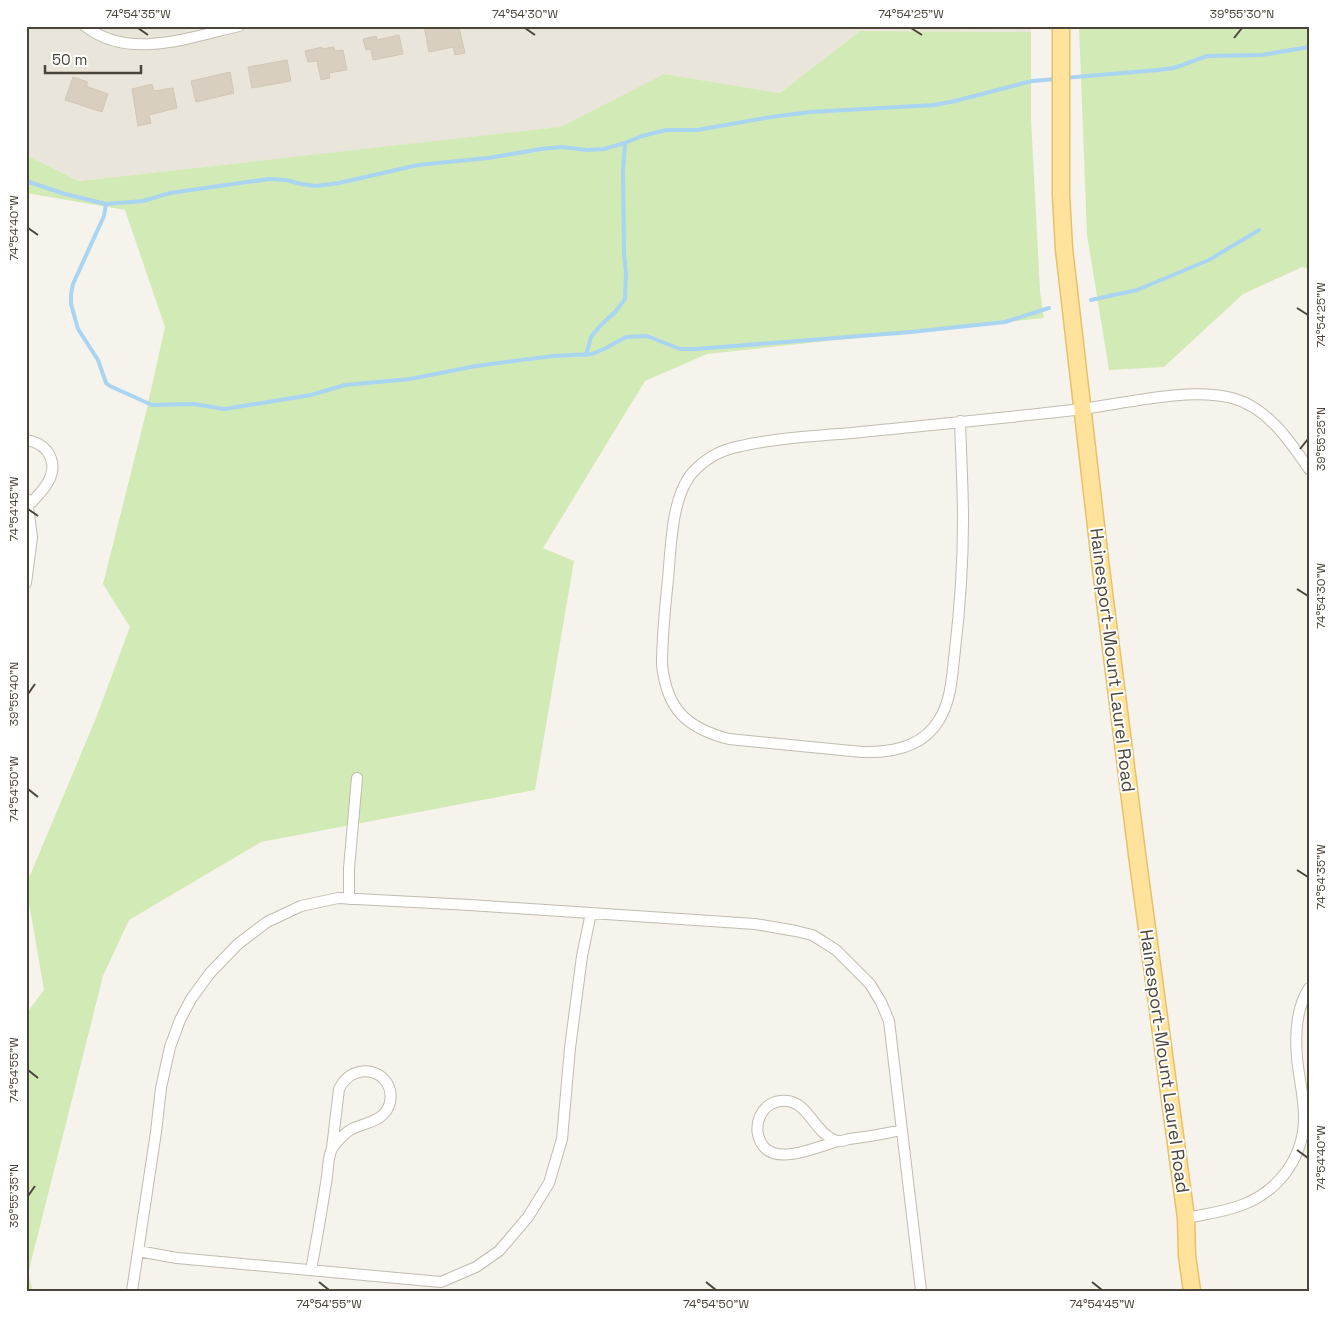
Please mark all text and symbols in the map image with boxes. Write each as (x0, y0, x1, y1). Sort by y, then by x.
text: 74°54'35"W (105, 6, 171, 22)
text: 74°54'30"W (492, 6, 558, 22)
text: 74°54'25"W (878, 6, 944, 22)
text: 39°55'30"N (1210, 6, 1274, 22)
scale bar (45, 42, 141, 74)
text: 50 m (52, 50, 87, 69)
text: 74°54'40"W (6, 195, 22, 261)
text: 74°54'25"W (1313, 282, 1329, 348)
text: 39°55'25"N (1313, 407, 1329, 471)
text: 74°54'45"W (6, 476, 22, 542)
street label: Hainesport-Mount Laurel Road (1085, 527, 1141, 793)
text: 74°54'30"W (1313, 563, 1329, 629)
text: 39°55'40"N (6, 662, 22, 726)
text: 74°54'50"W (6, 756, 22, 822)
text: 74°54'35"W (1313, 844, 1329, 910)
street label: Hainesport-Mount Laurel Road (1135, 928, 1195, 1194)
text: 74°54'55"W (6, 1037, 22, 1103)
text: 74°54'40"W (1313, 1125, 1329, 1191)
text: 39°55'35"N (6, 1164, 22, 1228)
text: 74°54'55"W (296, 1296, 362, 1312)
text: 74°54'50"W (683, 1296, 749, 1312)
text: 74°54'45"W (1069, 1296, 1135, 1312)

